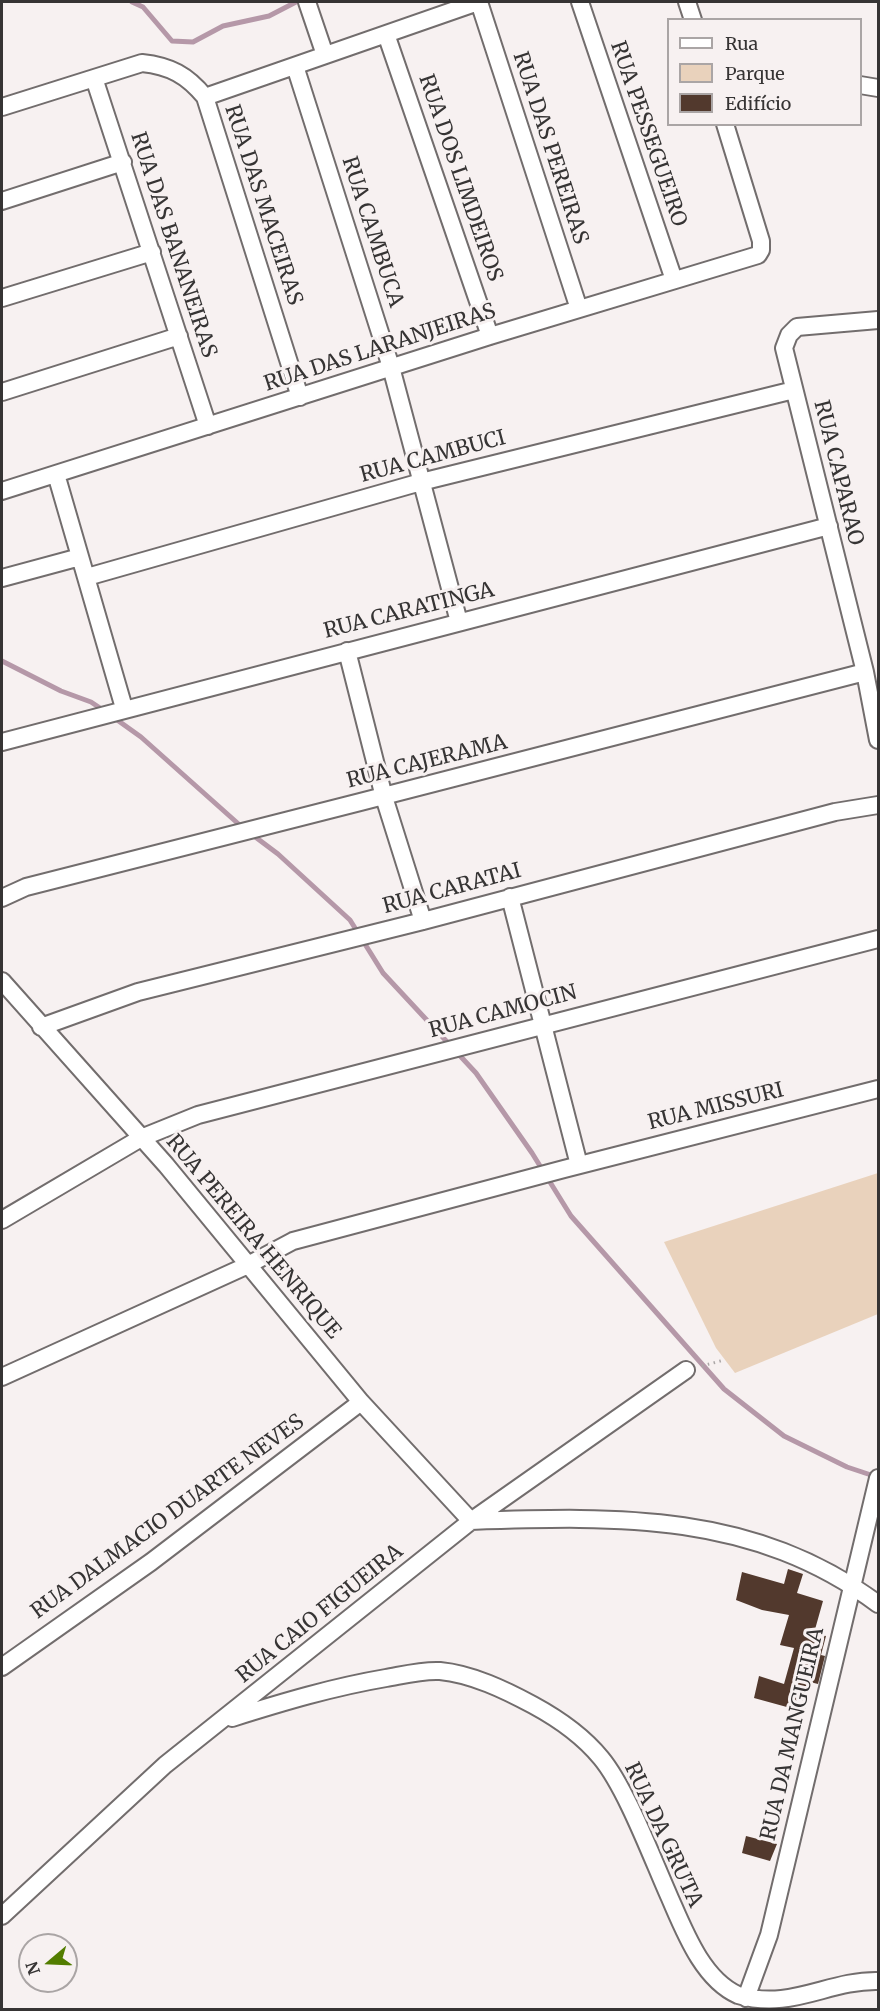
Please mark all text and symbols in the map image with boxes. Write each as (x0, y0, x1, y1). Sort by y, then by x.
legend (667, 18, 862, 126)
text: Rua (725, 32, 758, 55)
street label: RUA PESSEGUEIRO (604, 38, 692, 230)
street label: RUA DAS PEREIRAS (507, 49, 593, 247)
text: Parque (725, 62, 785, 85)
street label: RUA DOS LIMDEIROS (413, 71, 507, 285)
text: Edifício (725, 92, 791, 115)
street label: RUA DAS MACEIRAS (219, 102, 307, 308)
street label: RUA DAS BANANEIRAS (125, 129, 221, 361)
street label: RUA CAMBUCA (336, 154, 408, 310)
street label: RUA DAS LARANJEIRAS (261, 299, 499, 397)
street label: RUA CAPARAO (808, 398, 868, 548)
street label: RUA CAMBUCI (357, 425, 509, 489)
street label: RUA CARATINGA (321, 578, 497, 644)
street label: RUA CAJERAMA (344, 730, 510, 794)
street label: RUA CARATAI (380, 858, 524, 920)
street label: RUA CAMOCIN (426, 980, 580, 1044)
street label: RUA MISSURI (645, 1078, 787, 1136)
street label: RUA PEREIRA HENRIQUE (160, 1130, 346, 1344)
street label: RUA DALMACIO DUARTE NEVES (27, 1409, 309, 1625)
street label: RUA CAIO FIGUEIRA (232, 1539, 408, 1689)
street label: RUA DA MANGUEIRA (756, 1625, 830, 1843)
street label: RUA DA GRUTA (618, 1759, 708, 1911)
north arrow (18, 1933, 78, 1993)
text: N (21, 1959, 44, 1977)

